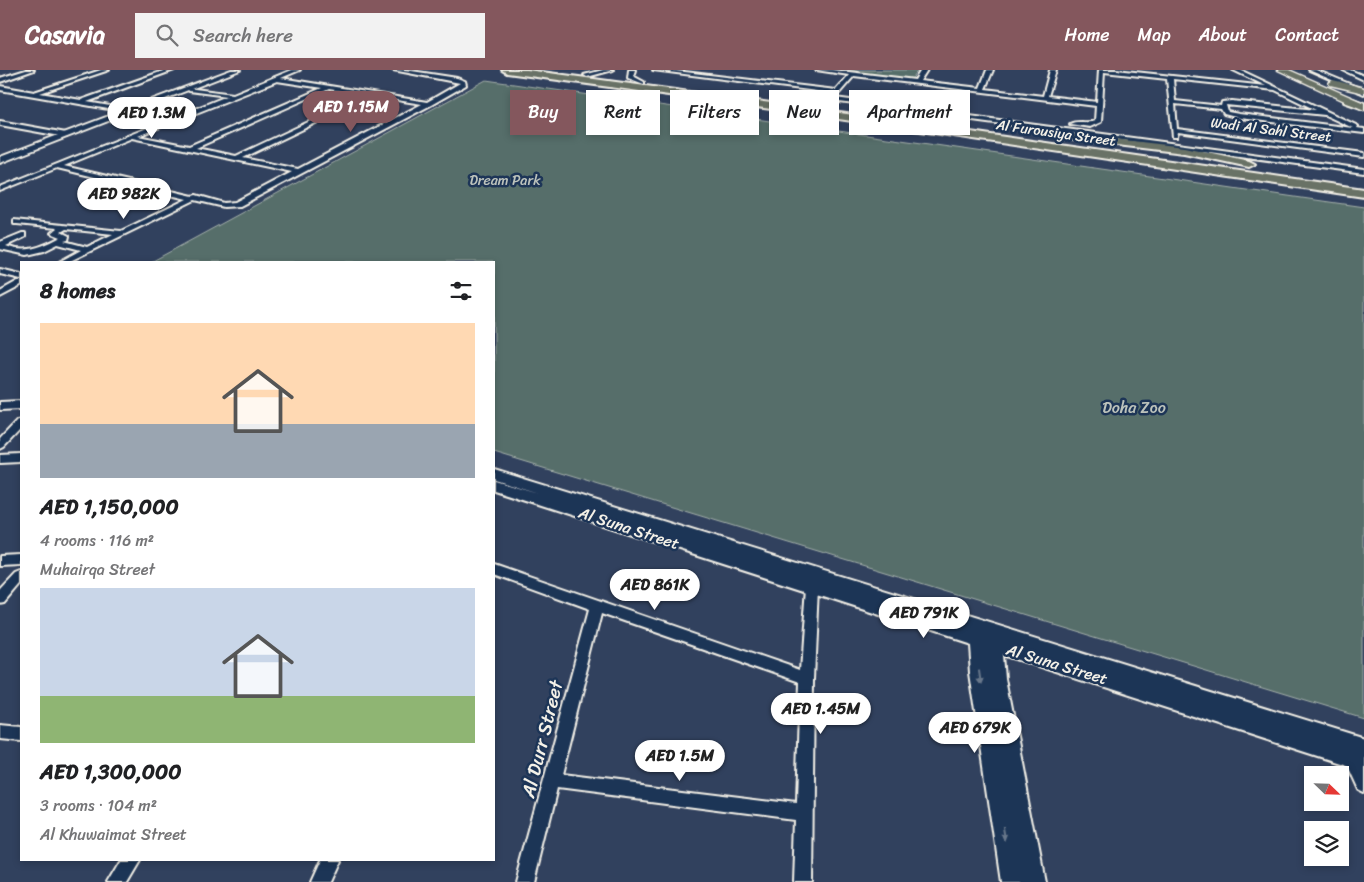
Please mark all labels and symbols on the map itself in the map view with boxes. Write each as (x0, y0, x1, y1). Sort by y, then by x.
pin: AED 1.15M (294, 90, 408, 133)
pin: AED 1.3M (100, 97, 204, 139)
street label: Wadi Al Sahl Street (1209, 110, 1333, 150)
street label: Al Furousiya Street (994, 112, 1117, 154)
park label: Dream Park (469, 168, 541, 193)
pin: AED 982K (72, 178, 176, 220)
park label: Doha Zoo (1102, 393, 1166, 422)
street label: Al Suna Street (574, 498, 683, 558)
pin: AED 861K (603, 568, 707, 611)
pin: AED 791K (872, 596, 976, 639)
street label: Al Suna Street (1002, 635, 1111, 693)
one-way arrow (976, 668, 984, 684)
street label: Al Durr Street (511, 675, 573, 802)
pin: AED 1.45M (764, 692, 878, 735)
pin: AED 679K (923, 712, 1027, 754)
pin: AED 1.5M (628, 740, 732, 782)
north arrow (1304, 766, 1349, 811)
one-way arrow (1002, 828, 1010, 844)

